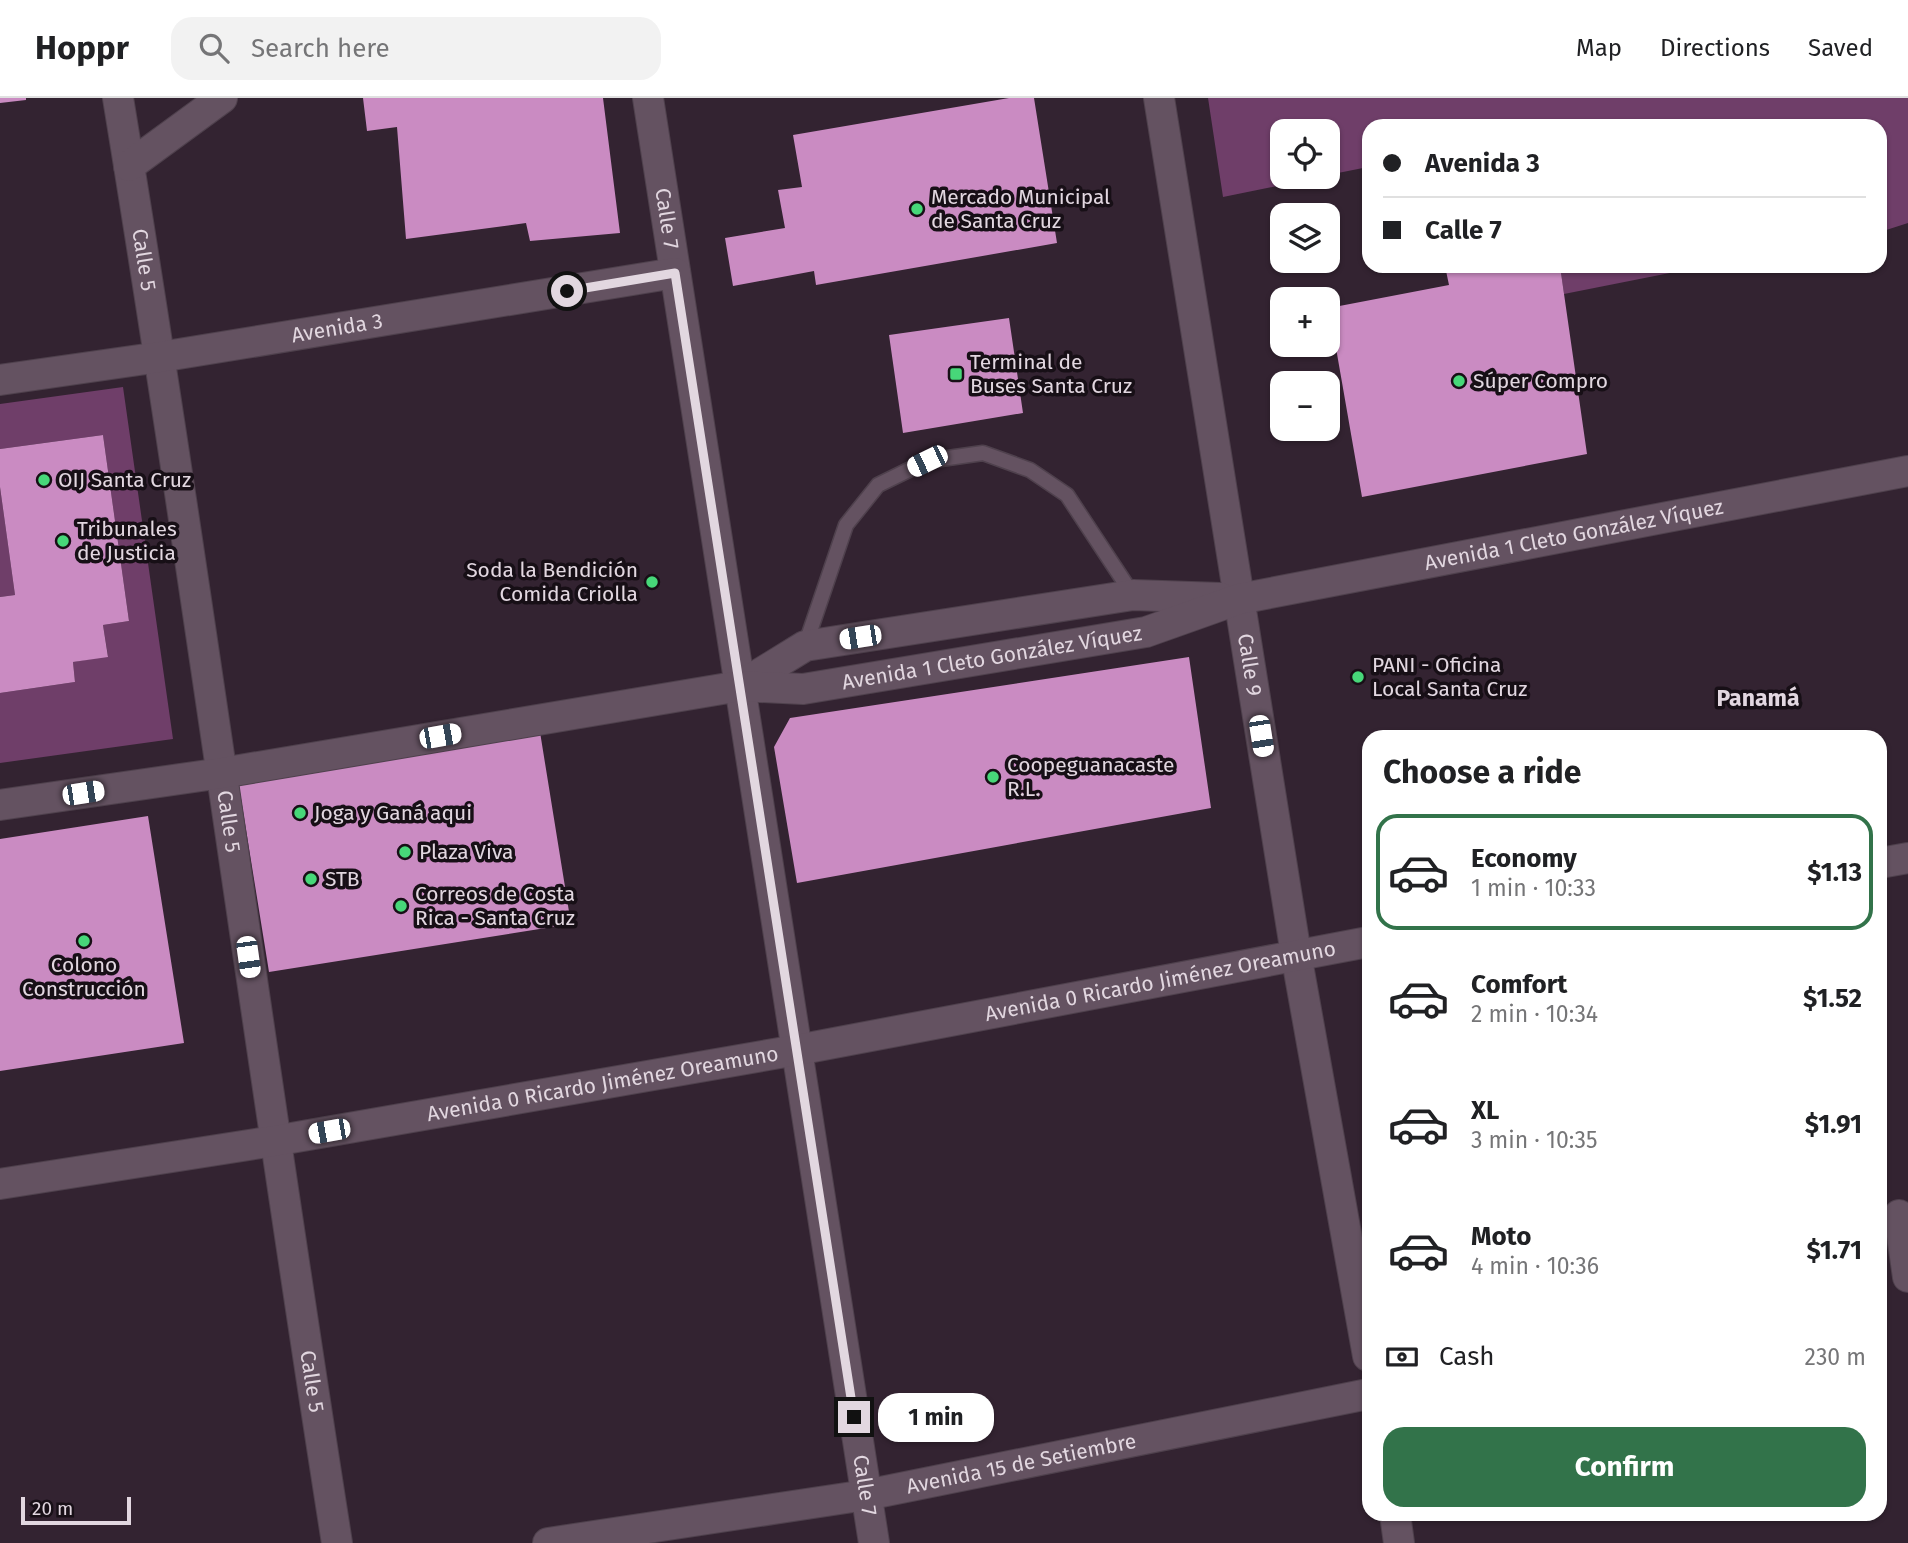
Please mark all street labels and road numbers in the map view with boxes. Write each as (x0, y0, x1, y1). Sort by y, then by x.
street label: Calle 7 (649, 186, 684, 251)
street label: Calle 5 (126, 227, 162, 293)
street label: Avenida 3 (289, 308, 385, 348)
street label: Avenida 1 Cleto González Víquez (1422, 494, 1725, 576)
street label: Avenida 1 Cleto González Víquez (840, 620, 1144, 695)
street label: Calle 9 (1232, 632, 1268, 698)
street label: Calle 5 (211, 789, 246, 854)
street label: Avenida 0 Ricardo Jiménez Oreamuno (983, 935, 1338, 1027)
street label: Avenida 0 Ricardo Jiménez Oreamuno (425, 1040, 781, 1127)
street label: Calle 5 (294, 1349, 329, 1414)
street label: Avenida 15 de Setiembre (904, 1428, 1138, 1500)
street label: Calle 7 (847, 1453, 883, 1517)

